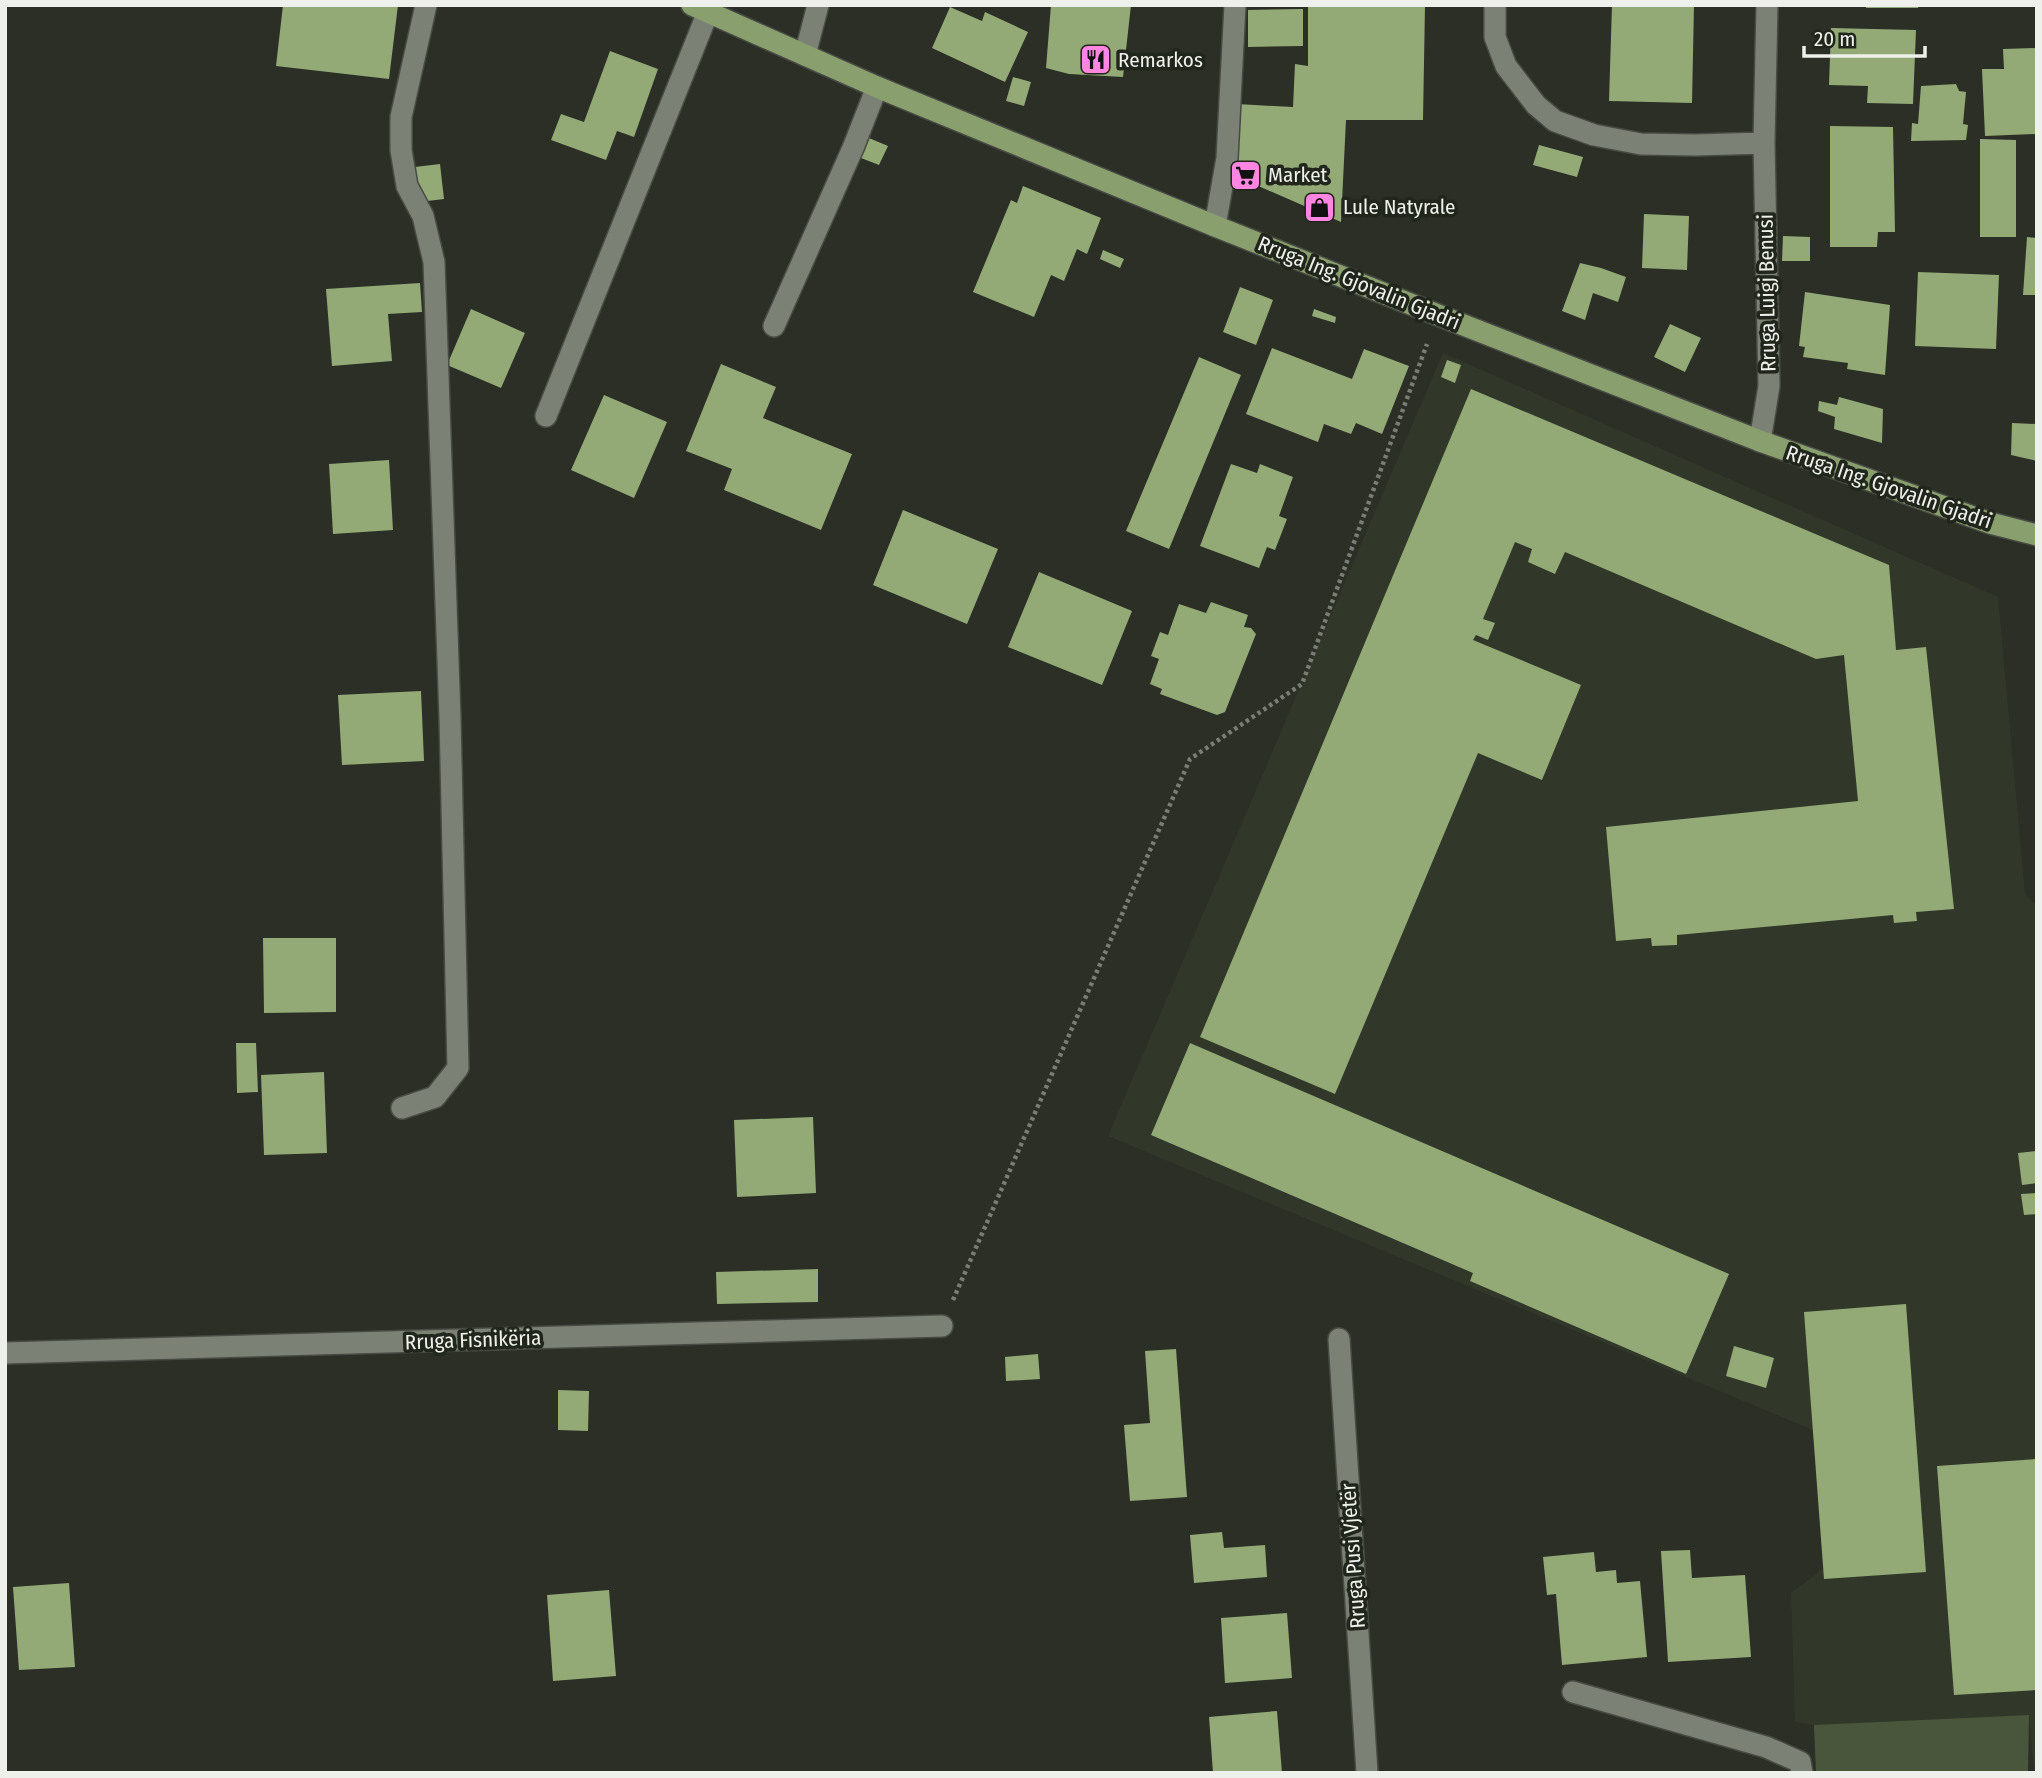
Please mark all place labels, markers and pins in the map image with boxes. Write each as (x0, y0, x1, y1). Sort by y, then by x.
restaurant icon: Remarkos (1078, 43, 1112, 77)
place label: Remarkos (1118, 47, 1203, 73)
supermarket icon: Market (1228, 158, 1262, 192)
place label: Market (1268, 162, 1328, 188)
shop icon: Lule Natyrale (1303, 190, 1337, 224)
place label: Lule Natyrale (1343, 194, 1456, 220)

